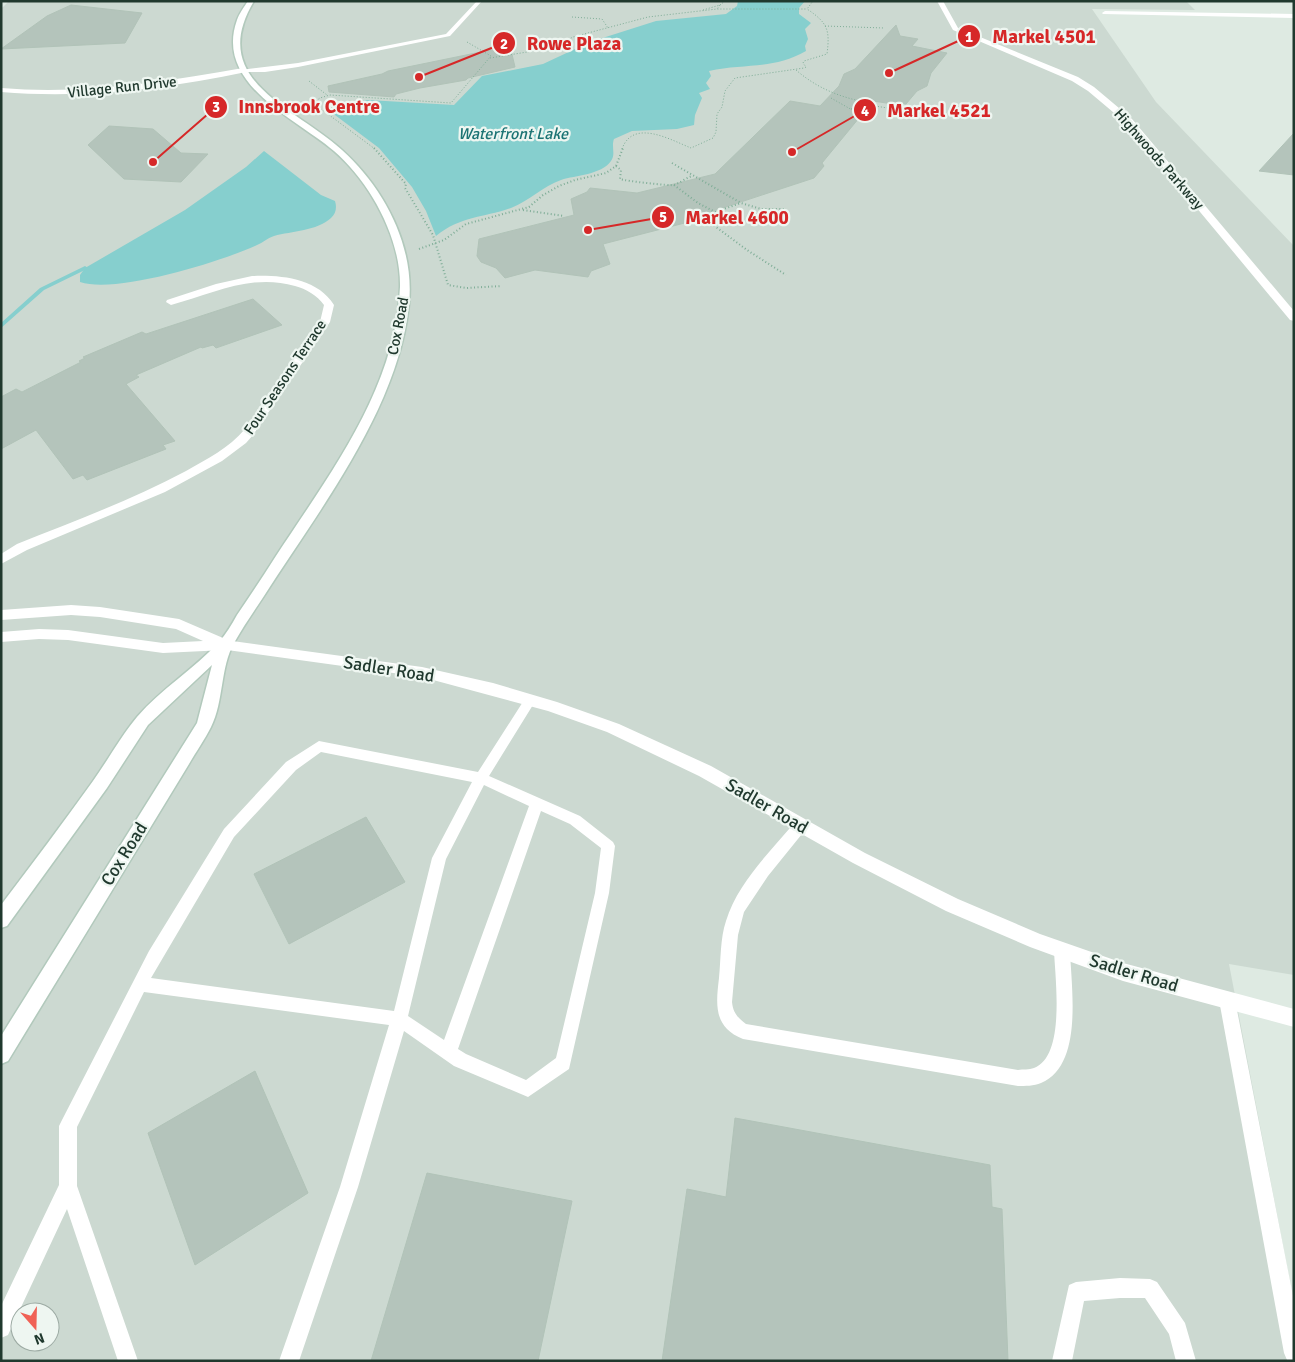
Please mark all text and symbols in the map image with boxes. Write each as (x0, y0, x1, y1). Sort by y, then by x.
callout: Markel 4501 (957, 19, 1105, 53)
text: Markel 4501 (992, 25, 1096, 49)
callout: Rowe Plaza (492, 26, 631, 60)
text: 1 (965, 28, 973, 46)
text: Rowe Plaza (527, 32, 621, 56)
text: 2 (500, 35, 508, 53)
street label: Village Run Drive (67, 72, 177, 102)
callout: Innsbrook Centre (203, 90, 390, 124)
callout: Markel 4521 (852, 93, 1001, 127)
text: Innsbrook Centre (238, 95, 380, 119)
text: 3 (212, 98, 220, 116)
text: Markel 4521 (887, 99, 991, 123)
text: 4 (861, 102, 869, 120)
street label: Highwoods Parkway (1110, 105, 1208, 213)
water label: Waterfront Lake (458, 124, 569, 144)
callout: Markel 4600 (651, 200, 799, 234)
text: Markel 4600 (685, 206, 789, 230)
text: 5 (659, 208, 667, 226)
street label: Cox Road (384, 295, 412, 357)
street label: Four Seasons Terrace (240, 316, 330, 438)
street label: Sadler Road (342, 651, 436, 687)
street label: Sadler Road (722, 774, 812, 838)
street label: Cox Road (96, 818, 152, 890)
street label: Sadler Road (1087, 949, 1181, 997)
north arrow (10, 1302, 60, 1352)
text: N (32, 1329, 47, 1348)

